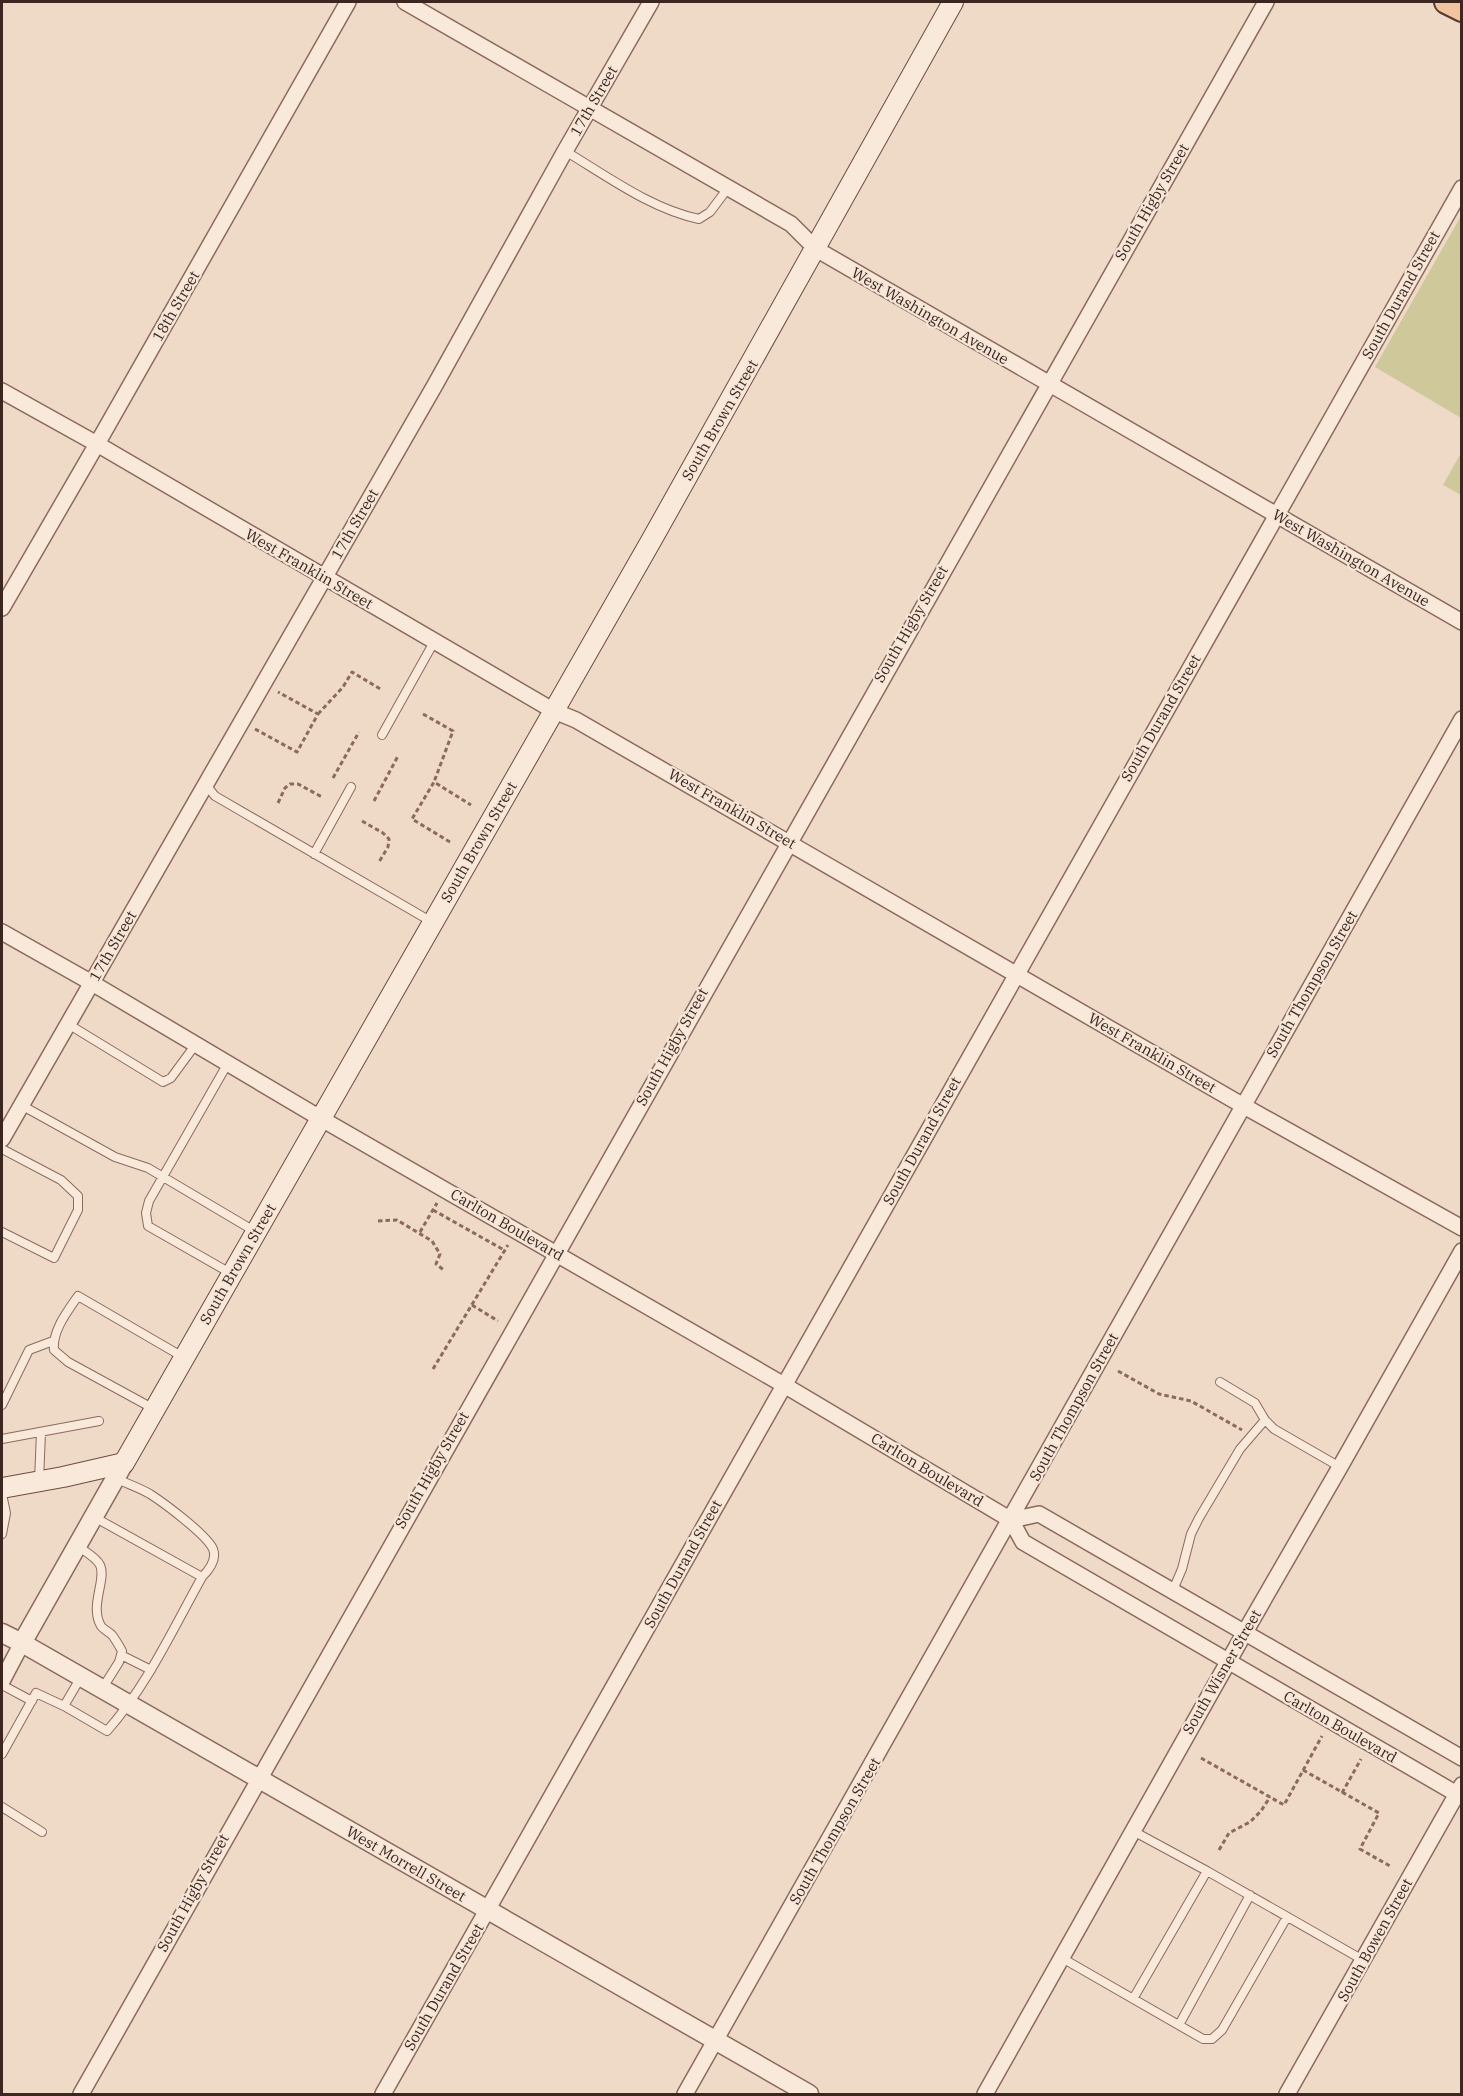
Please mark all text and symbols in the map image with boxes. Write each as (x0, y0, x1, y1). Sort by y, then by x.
street label: 17th Street (566, 62, 621, 139)
street label: South Higby Street (1110, 140, 1193, 264)
street label: South Durand Street (1357, 227, 1444, 362)
street label: West Washington Avenue (848, 263, 1012, 368)
street label: 18th Street (148, 267, 203, 344)
street label: South Brown Street (677, 356, 762, 484)
street label: 17th Street (327, 485, 382, 562)
street label: West Washington Avenue (1269, 505, 1433, 610)
street label: West Franklin Street (242, 524, 377, 613)
street label: South Higby Street (869, 562, 952, 686)
street label: South Durand Street (1116, 651, 1205, 785)
street label: West Franklin Street (665, 764, 800, 853)
street label: South Brown Street (436, 778, 521, 906)
street label: 17th Street (85, 907, 140, 984)
street label: South Thompson Street (1262, 907, 1361, 1061)
street label: South Higby Street (631, 984, 712, 1109)
street label: West Franklin Street (1085, 1008, 1220, 1097)
street label: South Durand Street (878, 1073, 965, 1208)
street label: Carlton Boulevard (447, 1184, 567, 1265)
street label: South Brown Street (195, 1200, 280, 1328)
street label: South Thompson Street (1025, 1329, 1122, 1484)
street label: South Higby Street (390, 1408, 473, 1532)
street label: Carlton Boulevard (868, 1429, 987, 1511)
street label: South Durand Street (639, 1496, 726, 1631)
street label: South Wisner Street (1178, 1606, 1265, 1738)
street label: Carlton Boulevard (1280, 1686, 1400, 1767)
street label: South Thompson Street (785, 1754, 884, 1908)
street label: West Morrell Street (343, 1821, 470, 1906)
street label: South Higby Street (152, 1830, 233, 1955)
street label: South Bowen Street (1333, 1875, 1416, 2005)
street label: South Durand Street (399, 1920, 488, 2054)

